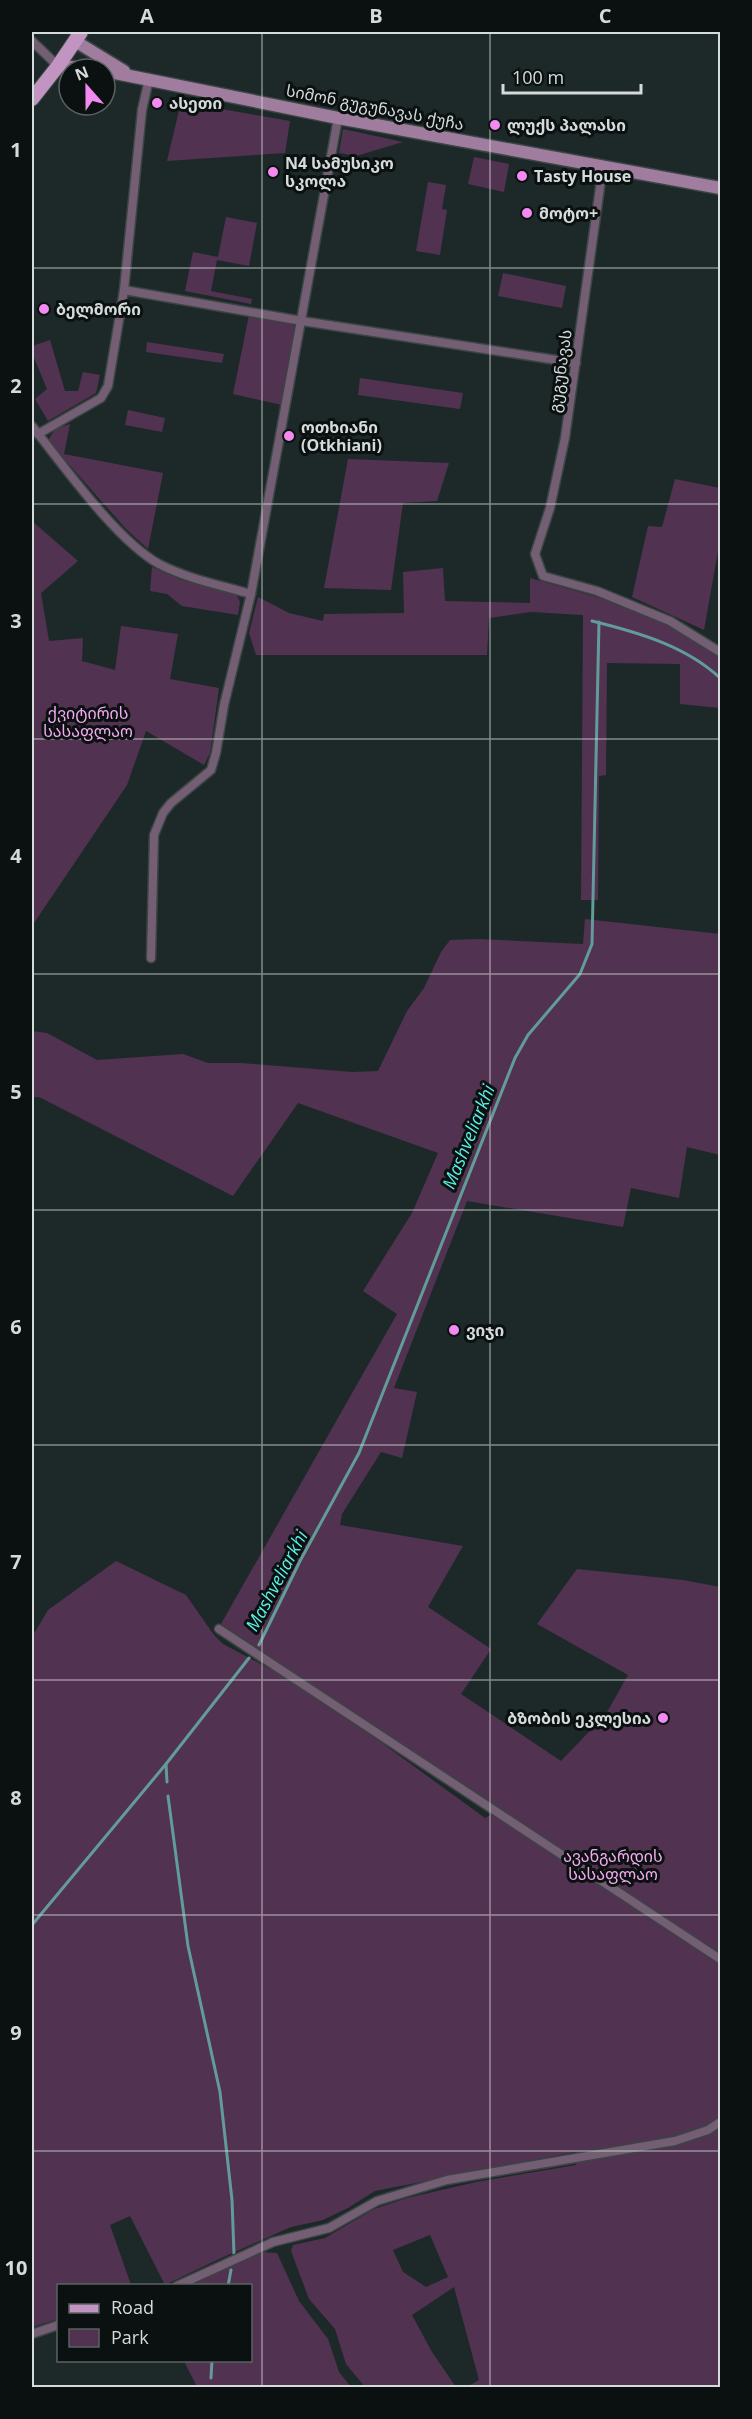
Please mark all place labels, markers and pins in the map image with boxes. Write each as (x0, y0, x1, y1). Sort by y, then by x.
place label: ასეთი (169, 92, 222, 114)
marker: ასეთი (150, 96, 164, 110)
place label: ლუქს პალასი (507, 114, 626, 136)
marker: ლუქს პალასი (488, 118, 502, 132)
place label: N4 სამუსიკო სკოლა (285, 152, 394, 192)
marker: N4 სამუსიკო სკოლა (266, 165, 280, 179)
place label: Tasty House (534, 165, 631, 187)
marker: Tasty House (515, 169, 529, 183)
place label: მოტო+ (539, 202, 598, 224)
marker: მოტო+ (520, 206, 534, 220)
place label: ბელმორი (56, 298, 141, 320)
marker: ბელმორი (37, 302, 51, 316)
place label: ოთხიანი (Otkhiani) (301, 416, 382, 456)
marker: ოთხიანი (Otkhiani) (282, 429, 296, 443)
place label: ვიჯი (466, 1319, 504, 1341)
marker: ვიჯი (447, 1323, 461, 1337)
place label: ბზობის ეკლესია (507, 1707, 651, 1729)
marker: ბზობის ეკლესია (656, 1711, 670, 1725)

